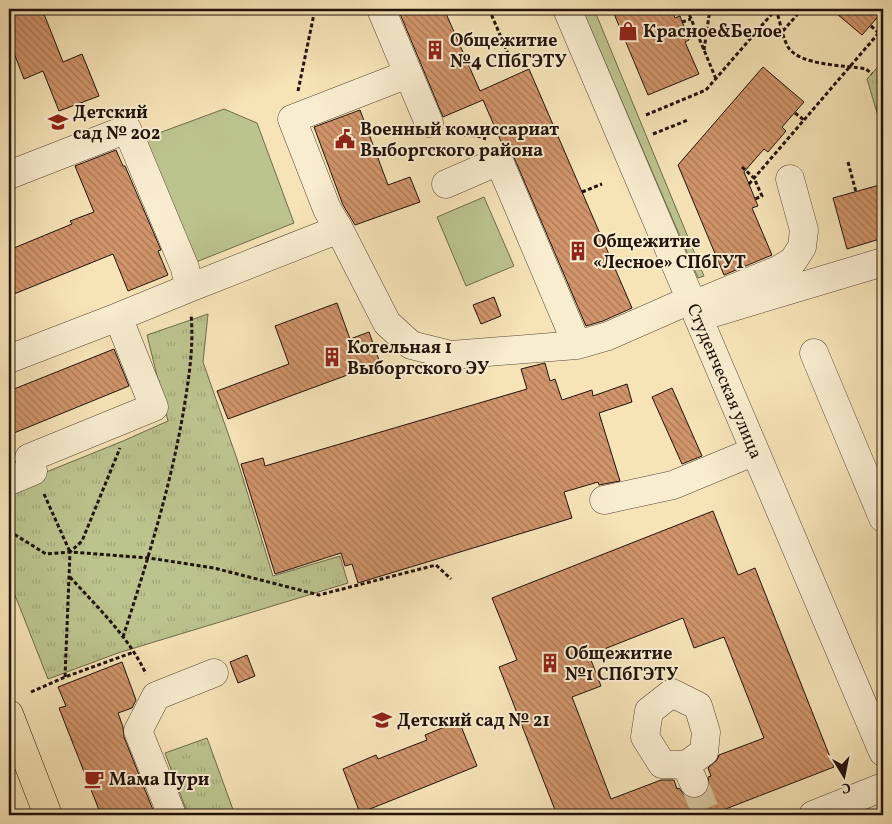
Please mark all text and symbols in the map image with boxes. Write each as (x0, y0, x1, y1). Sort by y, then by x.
shop icon: Красное&Белое (617, 20, 639, 42)
place label: Красное&Белое (643, 20, 782, 45)
place label: Общежитие №4 СПбГЭТУ (450, 29, 567, 75)
building icon: Общежитие №4 СПбГЭТУ (424, 39, 446, 61)
place label: Детский сад № 202 (73, 101, 160, 147)
school or university icon: Детский сад № 202 (47, 111, 69, 133)
place label: Военный комиссариат Выборгского района (360, 118, 559, 164)
public building icon: Военный комиссариат Выборгского района (334, 128, 356, 150)
place label: Общежитие «Лесное» СПбГУТ (593, 230, 746, 276)
building icon: Общежитие «Лесное» СПбГУТ (567, 240, 589, 262)
street label: Студенческая улица (680, 300, 768, 463)
place label: Котельная 1 Выборгского ЭУ (347, 336, 489, 382)
building icon: Котельная 1 Выборгского ЭУ (321, 346, 343, 368)
place label: Общежитие №1 СПбГЭТУ (565, 642, 678, 688)
building icon: Общежитие №1 СПбГЭТУ (539, 652, 561, 674)
school or university icon: Детский сад № 21 (371, 709, 393, 731)
place label: Детский сад № 21 (397, 709, 550, 734)
north arrow (820, 752, 870, 802)
cafe icon: Мама Пури (83, 768, 105, 790)
place label: Мама Пури (109, 768, 209, 793)
text: С (840, 777, 852, 797)

